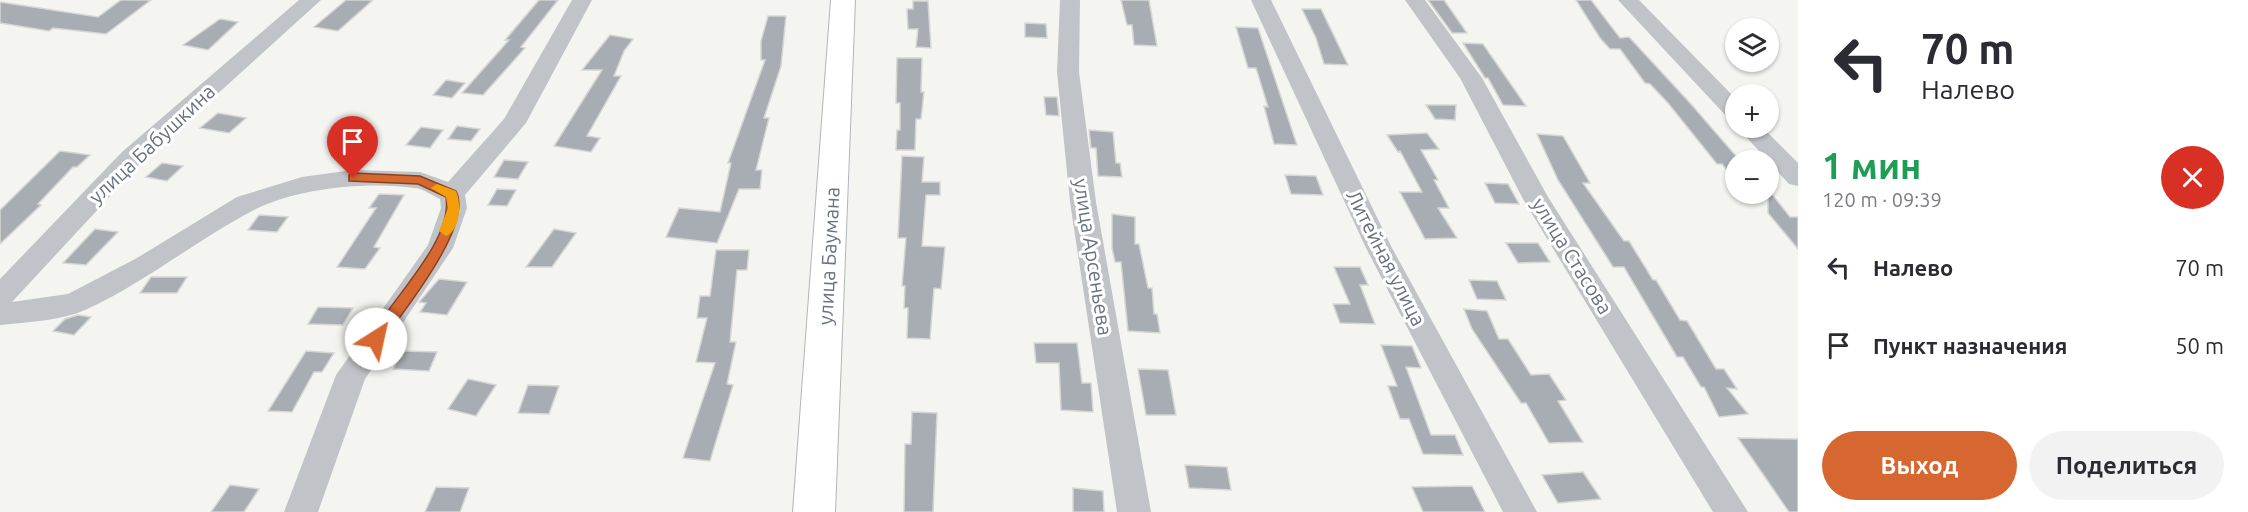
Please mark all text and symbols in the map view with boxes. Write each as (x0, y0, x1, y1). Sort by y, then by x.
map controls (1725, 18, 1779, 204)
button: layers (1725, 18, 1779, 72)
icon: left (1822, 24, 1900, 102)
text: 70 m (1921, 25, 2015, 72)
text: Налево (1921, 74, 2015, 104)
street label: улица Бабушкина (84, 79, 219, 208)
button: + (1725, 84, 1779, 138)
pin (327, 116, 378, 178)
icon: arrive (336, 125, 369, 158)
text: 1 мин (1822, 145, 1921, 186)
button: close (2161, 146, 2224, 209)
button: − (1725, 150, 1779, 204)
street label: улица Арсеньева (1070, 177, 1117, 337)
street label: улица Баумана (813, 186, 844, 326)
street label: Литейная улица (1342, 186, 1431, 330)
text: 120 m · 09:39 (1822, 188, 1942, 211)
street label: улица Стасова (1528, 193, 1617, 318)
icon: left (1822, 251, 1855, 284)
text: Налево (1873, 255, 1953, 280)
text: 70 m (2175, 255, 2224, 280)
position arrow (344, 307, 408, 371)
icon: arrive (1822, 329, 1855, 362)
text: Пункт назначения (1873, 333, 2067, 358)
text: 50 m (2175, 333, 2224, 358)
button: Выход (1822, 431, 2017, 500)
button: Поделиться (2029, 431, 2224, 500)

